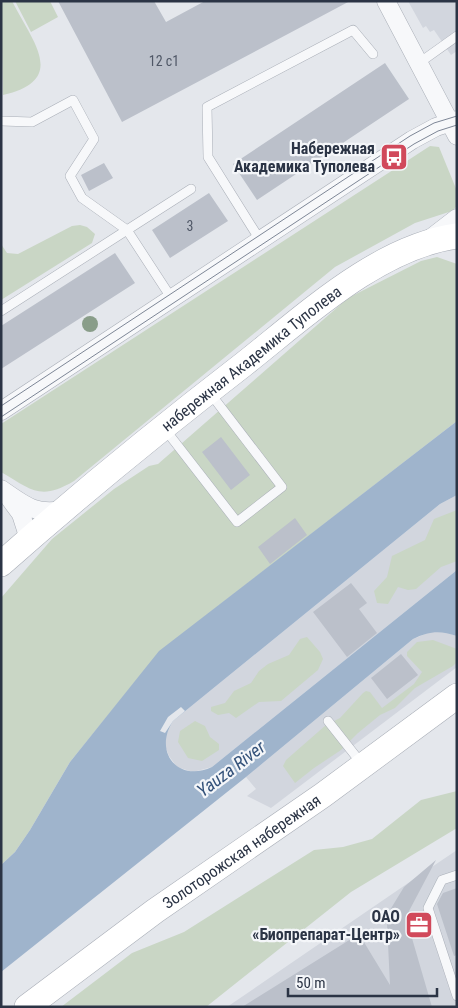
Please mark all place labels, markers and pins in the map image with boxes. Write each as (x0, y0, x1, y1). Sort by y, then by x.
place label: Набережная Академика Туполева (234, 139, 375, 176)
bus stop icon: Набережная Академика Туполева (379, 142, 409, 172)
place label: ОАО «Биопрепарат-Центр» (252, 907, 400, 944)
office icon: ОАО «Биопрепарат-Центр» (404, 910, 434, 940)

